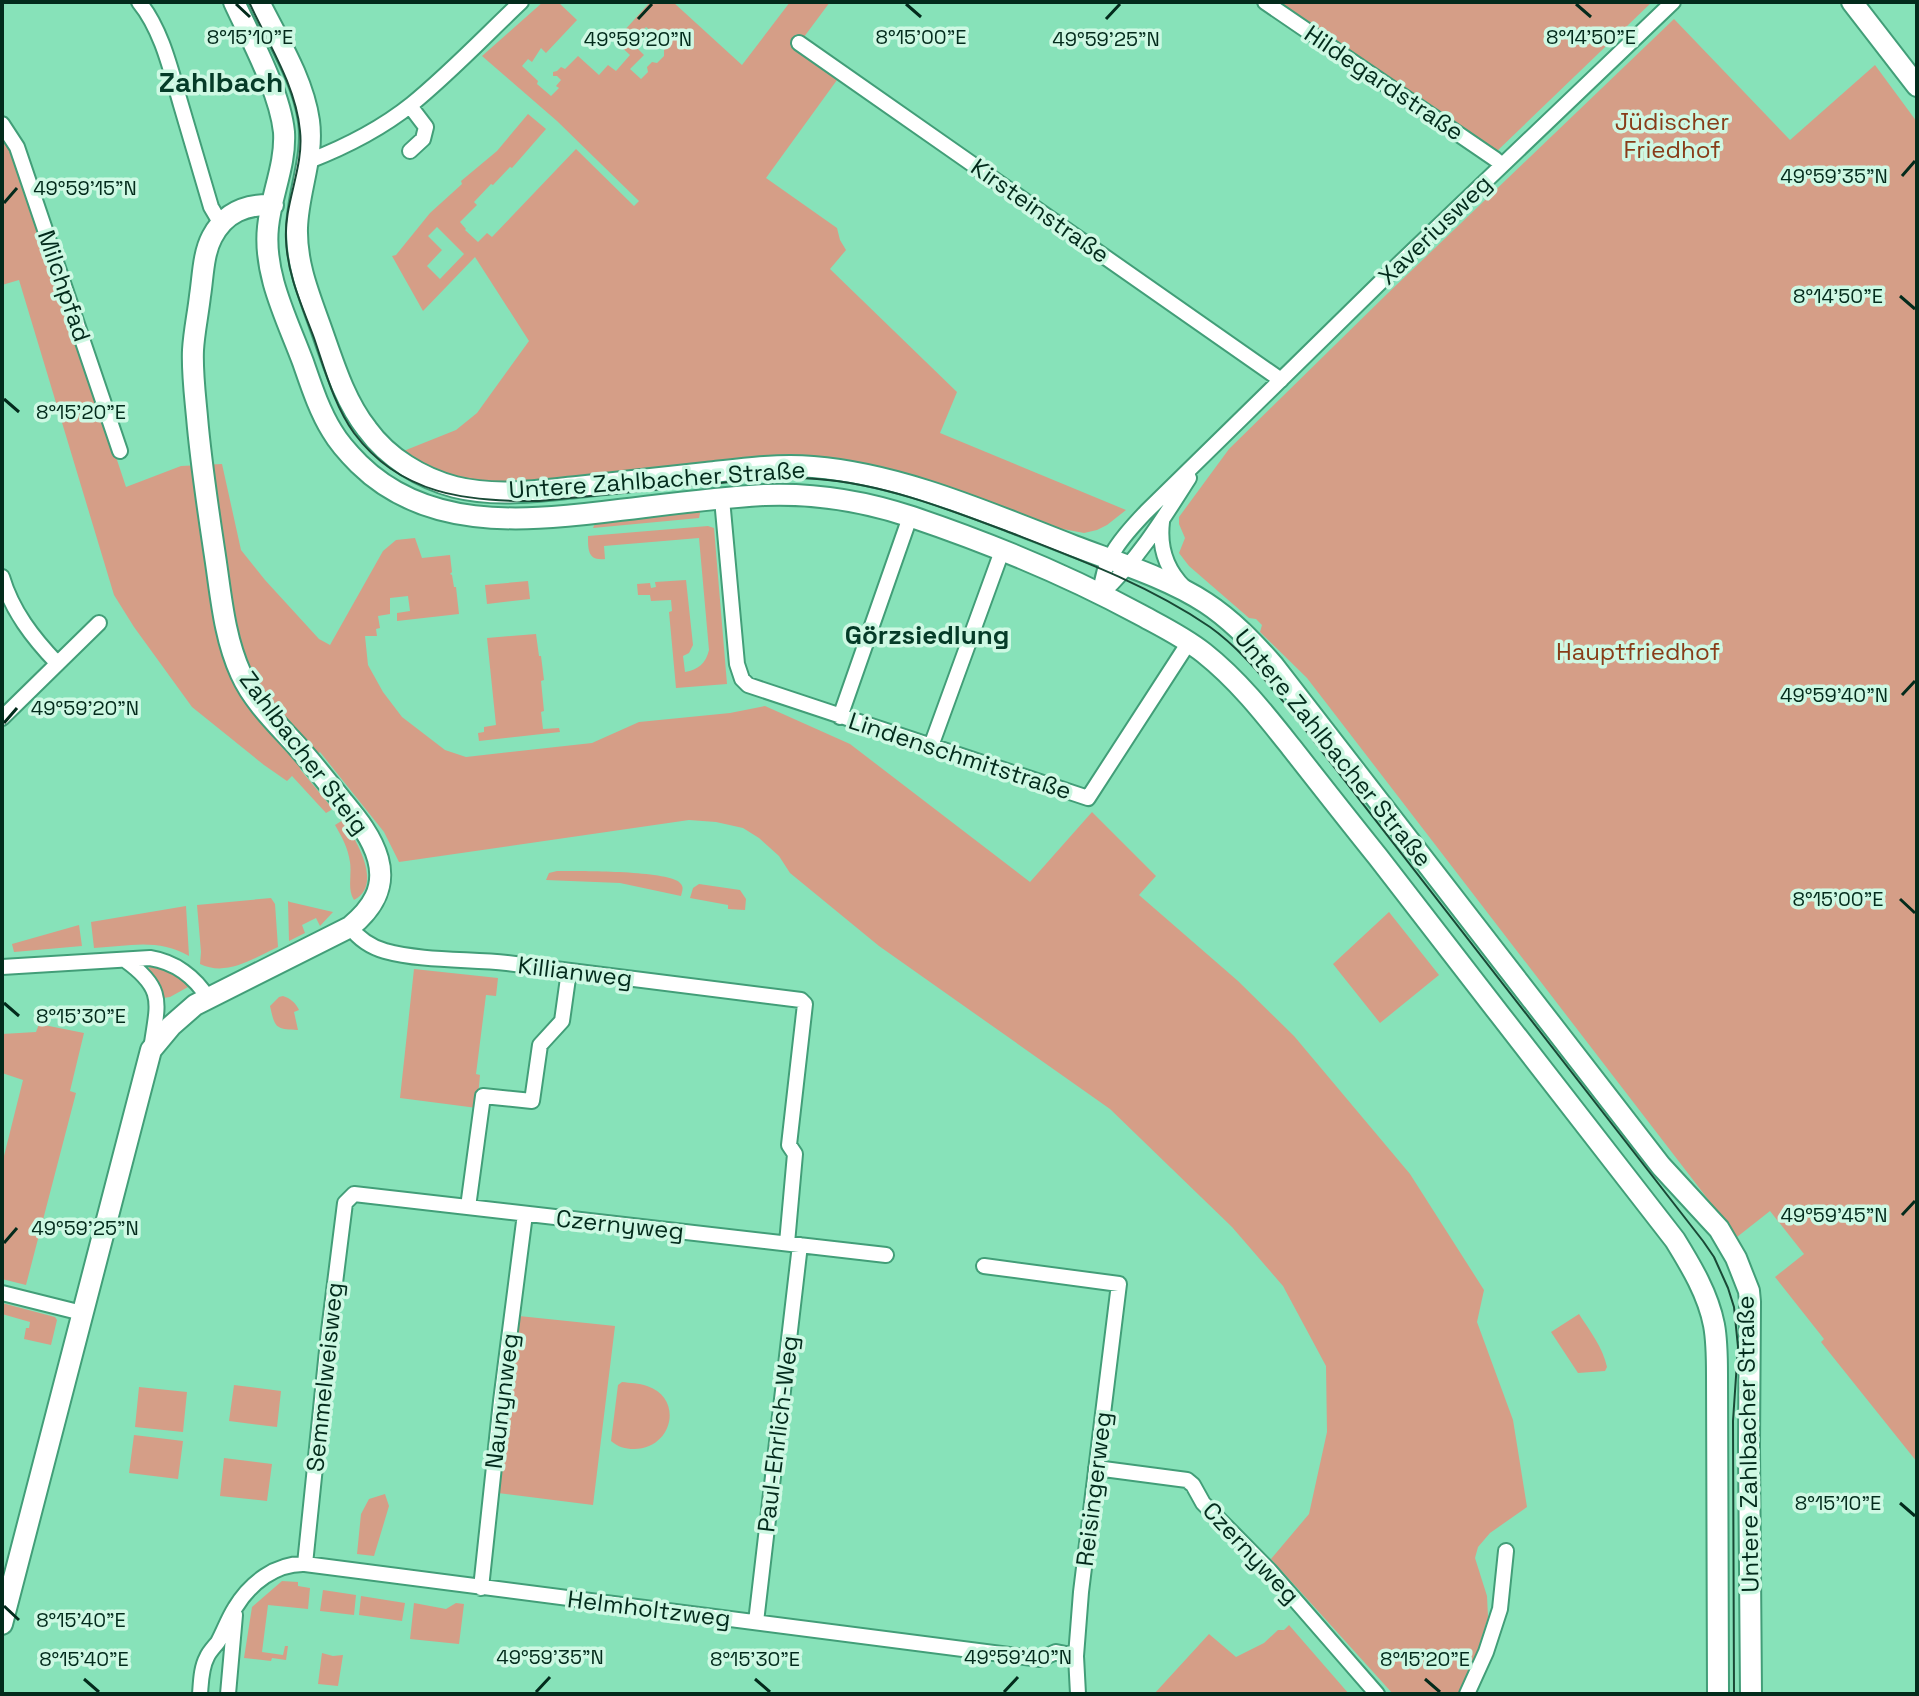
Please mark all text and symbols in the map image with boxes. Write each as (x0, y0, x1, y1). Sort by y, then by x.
street label: Hildegardstraße (1299, 18, 1470, 147)
text: 8°15'10"E (207, 24, 293, 50)
text: 8°15'00"E (876, 24, 966, 50)
text: 8°14'50"E (1546, 24, 1636, 50)
text: 49°59'20"N (584, 26, 692, 52)
text: 49°59'25"N (1052, 26, 1160, 52)
district label: Zahlbach (159, 64, 283, 100)
park label: Jüdischer Friedhof (1615, 106, 1729, 165)
street label: Kirsteinstraße (965, 151, 1116, 270)
text: 49°59'35"N (1780, 163, 1888, 189)
street label: Xaveriusweg (1371, 168, 1498, 291)
text: 49°59'15"N (33, 175, 137, 201)
street label: Milchpfad (31, 226, 98, 346)
text: 8°14'50"E (1793, 283, 1883, 309)
text: 8°15'20"E (36, 399, 126, 425)
street label: Untere Zahlbacher Straße (508, 454, 806, 505)
district label: Görzsiedlung (845, 618, 1009, 652)
street label: Untere Zahlbacher Straße (1228, 622, 1439, 873)
park label: Hauptfriedhof (1556, 636, 1720, 667)
street label: Zahlbacher Steig (233, 665, 376, 840)
text: 49°59'40"N (1780, 682, 1888, 708)
text: 49°59'20"N (31, 695, 139, 721)
street label: Lindenschmitstraße (845, 705, 1075, 806)
text: 8°15'00"E (1793, 886, 1883, 912)
street label: Killianweg (516, 949, 634, 994)
text: 8°15'30"E (36, 1003, 126, 1029)
street label: Czernyweg (555, 1202, 686, 1247)
text: 49°59'45"N (1780, 1202, 1888, 1228)
text: 49°59'25"N (31, 1215, 139, 1241)
street label: Semmelweisweg (299, 1281, 350, 1473)
street label: Untere Zahlbacher Straße (1729, 1295, 1766, 1593)
street label: Naunynweg (478, 1331, 525, 1471)
street label: Paul-Ehrlich-Weg (750, 1334, 805, 1534)
street label: Reisingerweg (1069, 1410, 1118, 1568)
text: 8°15'10"E (1795, 1490, 1881, 1516)
street label: Czernyweg (1196, 1495, 1307, 1610)
street label: Helmholtzweg (566, 1583, 732, 1634)
text: 8°15'40"E (36, 1607, 126, 1633)
text: 49°59'35"N (496, 1644, 604, 1670)
text: 49°59'40"N (964, 1644, 1072, 1670)
text: 8°15'40"E (39, 1646, 129, 1672)
text: 8°15'30"E (710, 1646, 800, 1672)
text: 8°15'20"E (1380, 1646, 1470, 1672)

